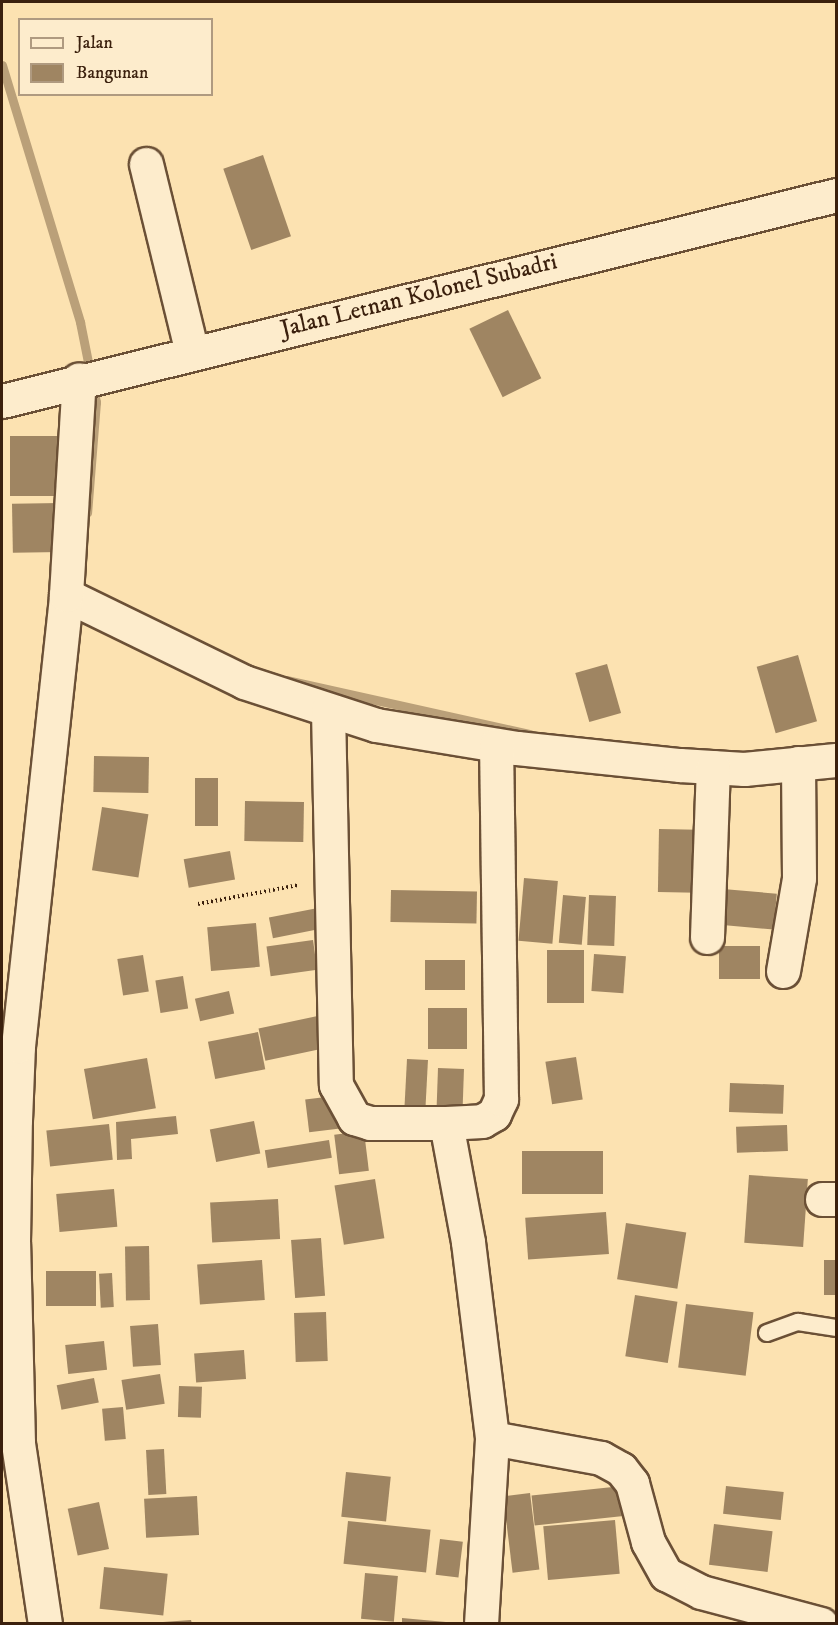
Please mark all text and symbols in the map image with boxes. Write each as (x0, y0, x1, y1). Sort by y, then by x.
legend (18, 18, 213, 96)
text: Jalan (76, 32, 113, 54)
text: Bangunan (76, 62, 148, 84)
street label: Jalan Letnan Kolonel Subadri (278, 248, 560, 344)

